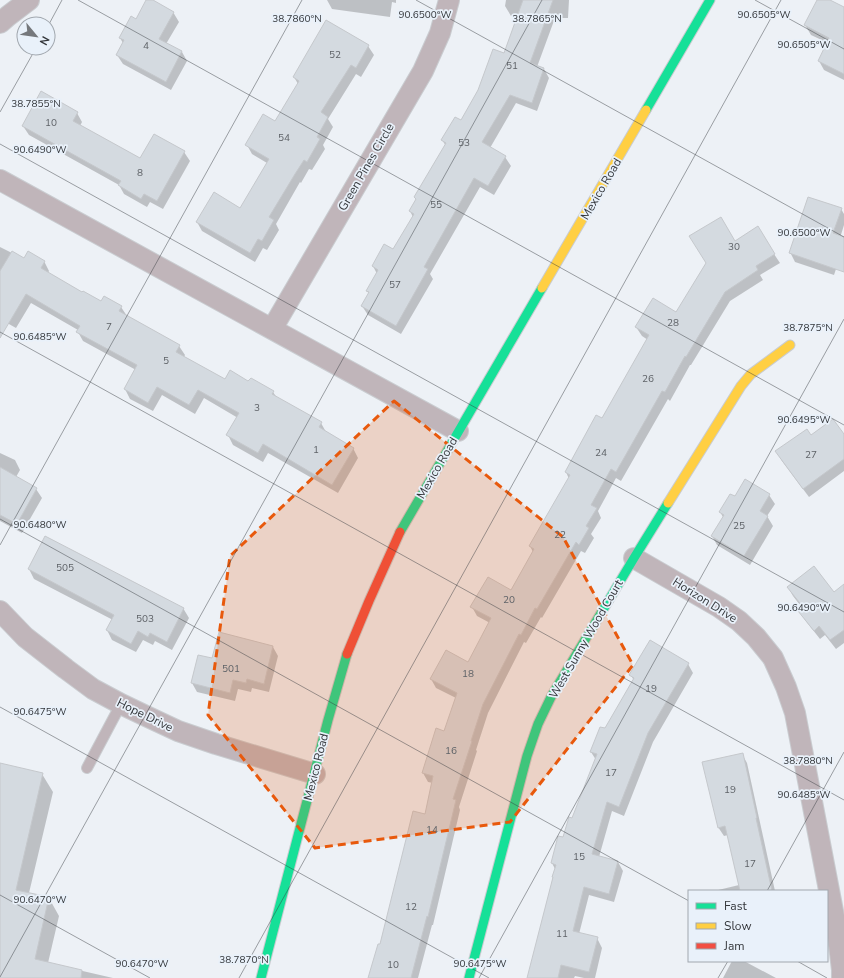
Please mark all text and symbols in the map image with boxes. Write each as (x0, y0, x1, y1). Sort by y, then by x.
text: 90.6500°W (398, 8, 452, 22)
text: 90.6505°W (737, 8, 791, 22)
text: 38.7860°N (272, 12, 322, 26)
text: 38.7865°N (512, 12, 562, 26)
north arrow (16, 16, 56, 56)
text: N (36, 33, 53, 48)
text: 90.6505°W (777, 38, 831, 52)
house number: 4 (143, 39, 149, 53)
house number: 52 (329, 48, 341, 62)
house number: 51 (506, 59, 518, 73)
text: 38.7855°N (11, 97, 61, 111)
house number: 10 (45, 116, 57, 130)
street label: Green Pines Circle (334, 120, 398, 214)
house number: 54 (278, 131, 290, 145)
house number: 53 (458, 136, 470, 150)
text: 90.6490°W (13, 143, 67, 157)
street label: Mexico Road (577, 155, 625, 223)
house number: 8 (137, 166, 143, 180)
house number: 55 (430, 198, 442, 212)
text: 90.6500°W (777, 226, 831, 240)
house number: 30 (728, 240, 740, 254)
house number: 57 (389, 278, 401, 292)
house number: 28 (667, 316, 679, 330)
house number: 7 (106, 320, 112, 334)
text: 38.7875°N (783, 321, 833, 335)
text: 90.6485°W (13, 330, 67, 344)
house number: 5 (163, 354, 169, 368)
house number: 26 (642, 372, 654, 386)
house number: 3 (254, 401, 260, 415)
text: 90.6495°W (777, 413, 831, 427)
street label: Mexico Road (413, 434, 461, 502)
house number: 1 (313, 443, 319, 457)
house number: 24 (595, 446, 607, 460)
house number: 27 (805, 448, 817, 462)
text: 90.6480°W (13, 518, 67, 532)
house number: 25 (733, 519, 745, 533)
house number: 22 (554, 528, 566, 542)
house number: 505 (56, 561, 74, 575)
street label: Horizon Drive (670, 574, 740, 626)
street label: West Sunny Wood Court (545, 576, 627, 701)
house number: 20 (503, 593, 515, 607)
text: 90.6490°W (777, 601, 831, 615)
house number: 503 (136, 612, 154, 626)
house number: 501 (222, 662, 240, 676)
house number: 18 (462, 667, 474, 681)
house number: 19 (645, 682, 657, 696)
street label: Hope Drive (114, 694, 176, 736)
text: 90.6475°W (13, 705, 67, 719)
street label: Mexico Road (300, 732, 332, 802)
house number: 16 (445, 744, 457, 758)
text: 38.7880°N (783, 754, 833, 768)
house number: 17 (605, 766, 617, 780)
house number: 19 (724, 783, 736, 797)
text: 90.6485°W (777, 788, 831, 802)
house number: 14 (426, 823, 438, 837)
house number: 15 (573, 850, 585, 864)
house number: 17 (744, 857, 756, 871)
legend (688, 890, 828, 962)
text: 90.6470°W (13, 893, 67, 907)
text: Fast (724, 898, 747, 914)
house number: 12 (405, 900, 417, 914)
text: Slow (724, 918, 752, 934)
house number: 11 (556, 927, 568, 941)
text: Jam (723, 938, 745, 954)
text: 38.7870°N (219, 953, 269, 967)
text: 90.6470°W (115, 957, 169, 971)
text: 90.6475°W (453, 957, 507, 971)
house number: 10 (387, 958, 399, 972)

